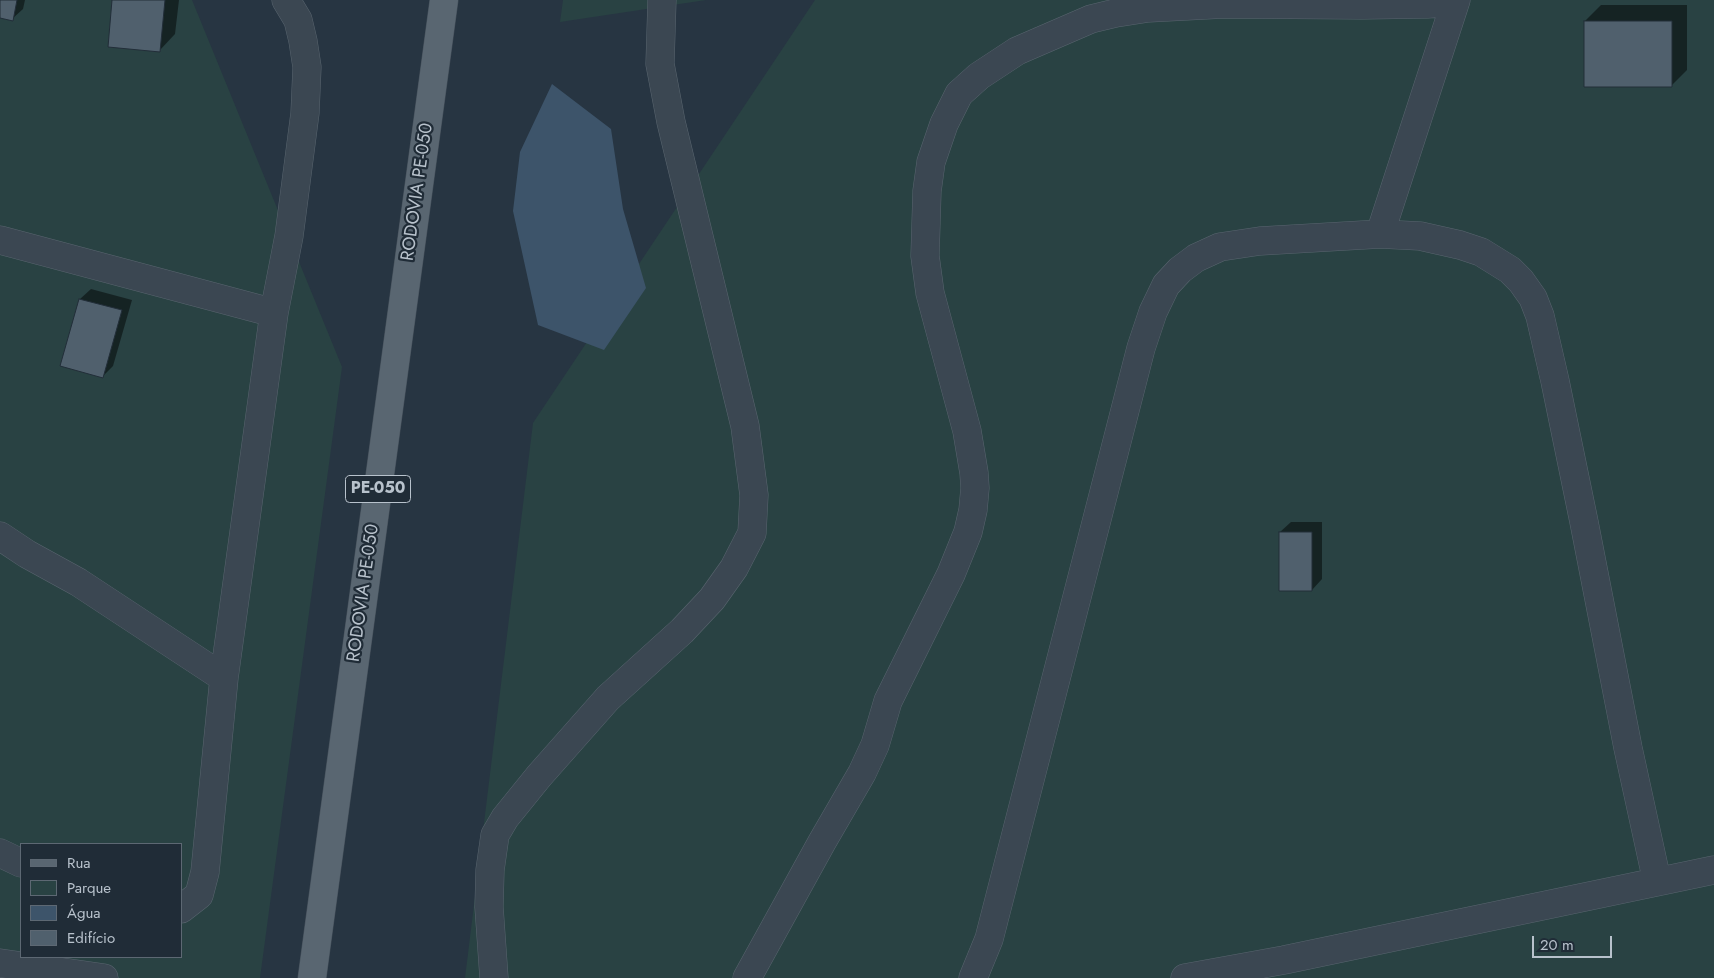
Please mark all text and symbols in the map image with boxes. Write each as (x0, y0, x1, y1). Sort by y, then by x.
street label: RODOVIA PE-050 (398, 122, 438, 262)
road number: PE-050 (346, 476, 410, 502)
street label: RODOVIA PE-050 (344, 523, 384, 663)
legend (20, 843, 182, 958)
text: Rua (67, 852, 91, 874)
text: Parque (67, 877, 111, 899)
text: Água (67, 902, 101, 924)
scale bar (1534, 926, 1614, 958)
text: Edifício (67, 927, 115, 949)
text: 20 m (1540, 934, 1574, 956)

